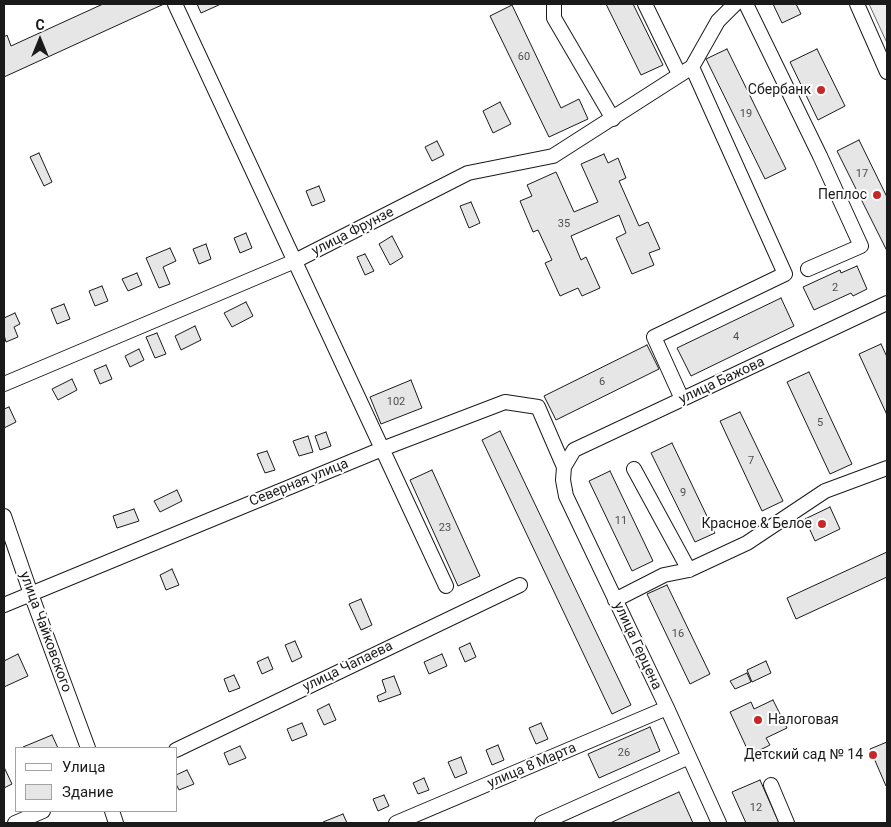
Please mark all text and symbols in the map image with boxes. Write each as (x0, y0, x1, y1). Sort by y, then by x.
north arrow (15, 15, 65, 65)
text: С (35, 17, 45, 33)
house number: 60 (518, 50, 530, 64)
place label: Сбербанк (748, 82, 811, 98)
marker: Сбербанк (815, 84, 827, 96)
house number: 19 (740, 107, 752, 121)
house number: 17 (856, 167, 868, 181)
place label: Пеплос (818, 187, 867, 203)
marker: Пеплос (871, 189, 883, 201)
street label: улица Фрунзе (309, 204, 397, 260)
house number: 35 (558, 217, 570, 231)
house number: 2 (832, 281, 838, 295)
house number: 4 (733, 330, 739, 344)
street label: улица Бажова (677, 354, 767, 408)
house number: 6 (599, 375, 605, 389)
house number: 102 (387, 395, 405, 409)
house number: 5 (817, 416, 823, 430)
house number: 7 (748, 454, 754, 468)
street label: Северная улица (247, 456, 351, 510)
house number: 9 (680, 486, 686, 500)
house number: 11 (615, 514, 627, 528)
place label: Красное & Белое (701, 516, 812, 532)
marker: Красное & Белое (816, 518, 828, 530)
house number: 23 (439, 521, 451, 535)
street label: улица Чайковского (15, 569, 75, 695)
street label: улица Герцена (609, 599, 665, 693)
house number: 16 (672, 627, 684, 641)
street label: улица Чапаева (300, 638, 396, 696)
place label: Налоговая (768, 712, 839, 728)
marker: Налоговая (752, 714, 764, 726)
street label: улица 8 Марта (485, 740, 579, 792)
house number: 26 (618, 746, 630, 760)
legend (15, 747, 178, 812)
place label: Детский сад № 14 (744, 747, 863, 763)
marker: Детский сад № 14 (867, 749, 879, 761)
text: Улица (62, 758, 105, 776)
text: Здание (62, 783, 113, 801)
house number: 12 (750, 801, 762, 815)

